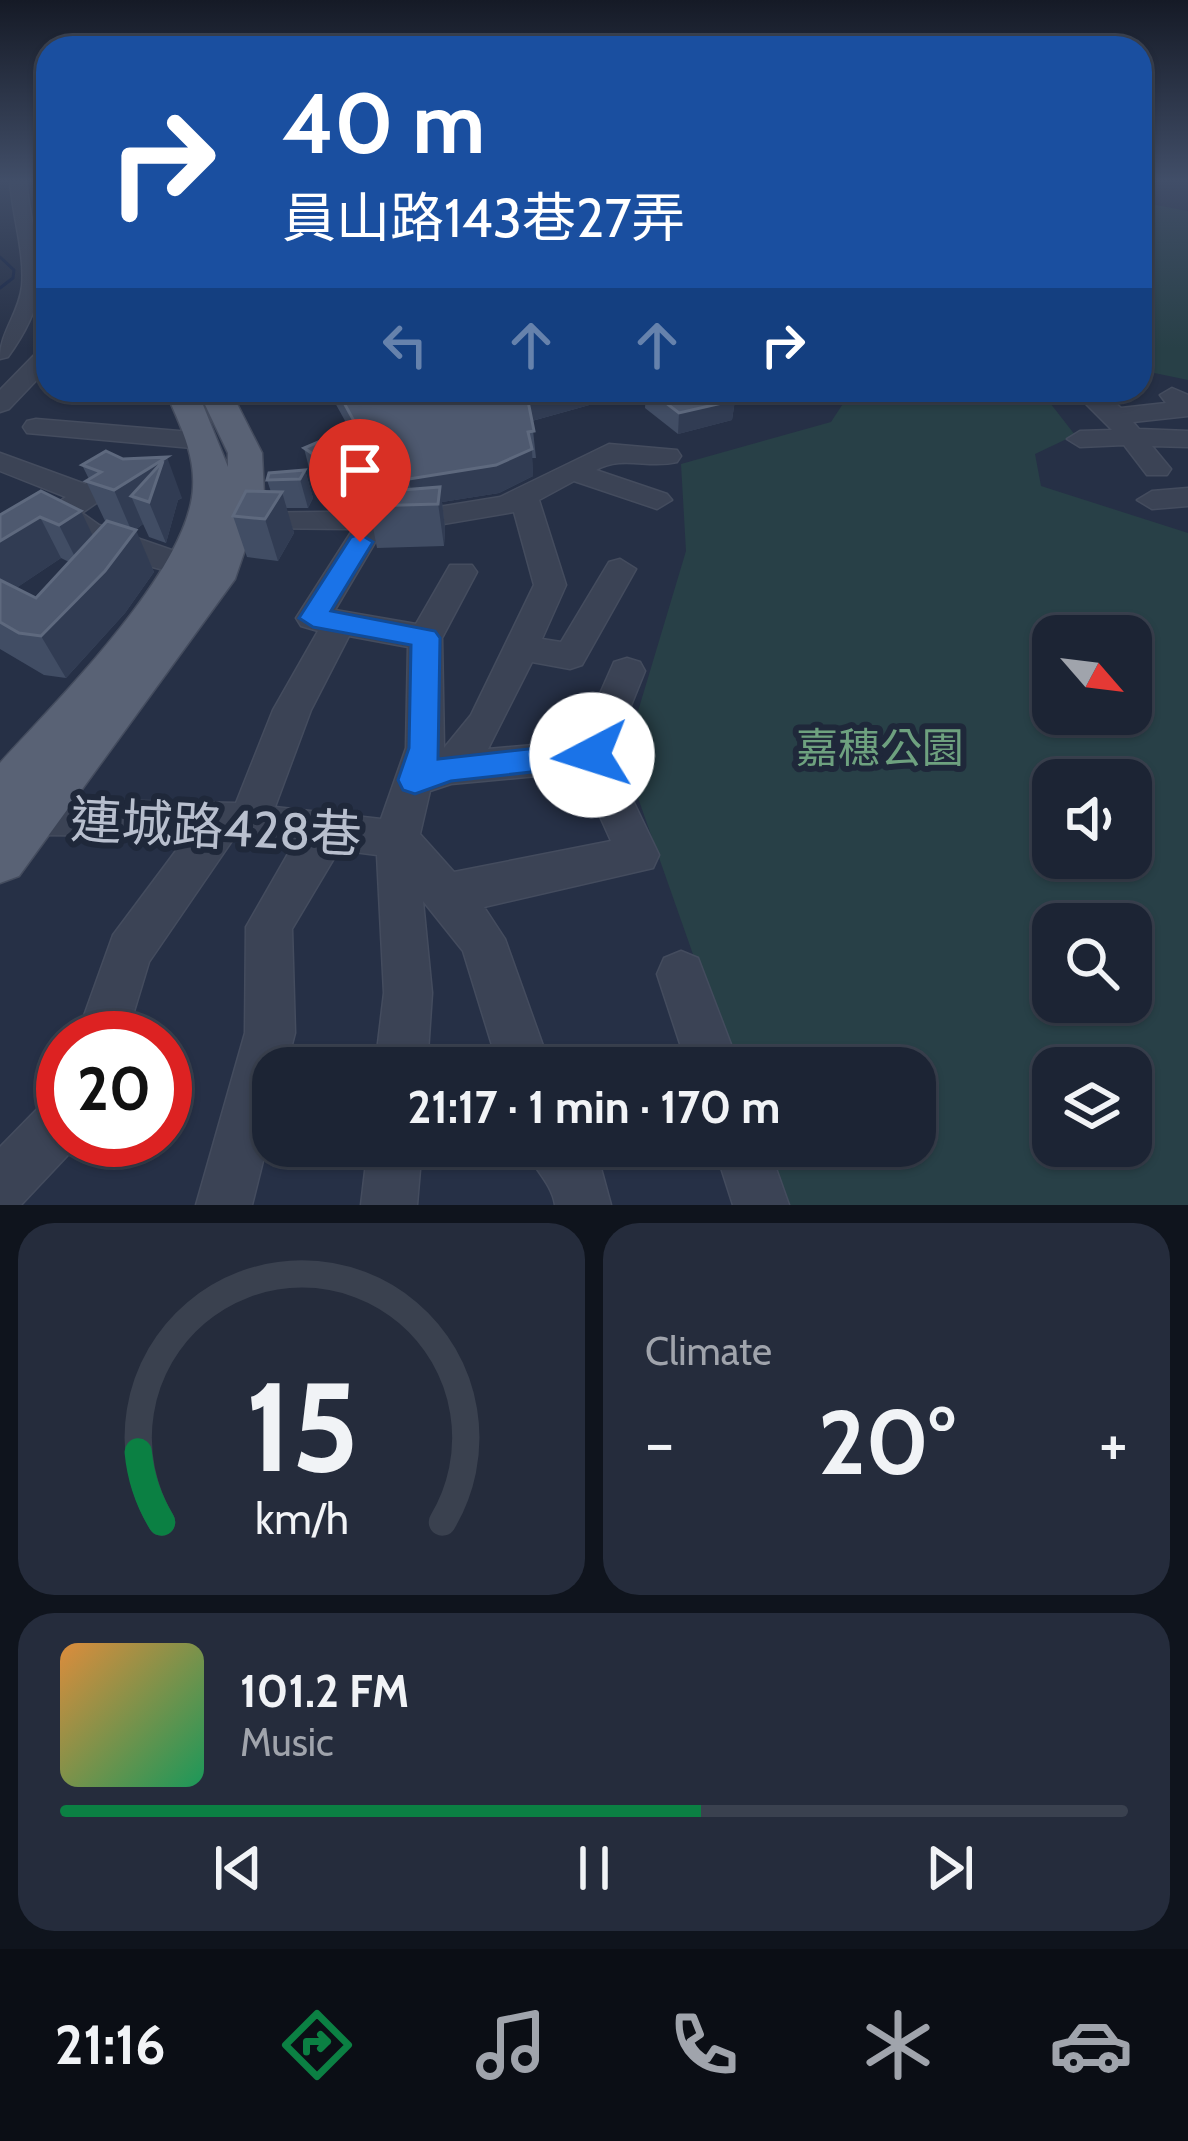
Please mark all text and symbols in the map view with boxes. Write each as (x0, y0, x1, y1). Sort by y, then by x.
text: 40 m (282, 72, 485, 174)
icon: right (84, 84, 240, 240)
text: 員山路143巷27弄 (282, 185, 686, 251)
icon: left (372, 312, 438, 378)
icon: ahead (498, 312, 564, 378)
icon: ahead (624, 312, 690, 378)
icon: right (750, 312, 816, 378)
pin (309, 419, 411, 542)
icon: arrive (327, 437, 393, 503)
north arrow (1032, 615, 1152, 735)
map controls (1032, 615, 1152, 1167)
position arrow (529, 692, 655, 818)
park label: 嘉穗公園 (796, 722, 964, 774)
button: sound (1032, 759, 1152, 879)
street label: 連城路428巷 (69, 788, 363, 866)
button: search (1032, 903, 1152, 1023)
speed limit sign: 20 (36, 1011, 192, 1167)
button: layers (1032, 1047, 1152, 1167)
text: 21:17 · 1 min · 170 m (408, 1080, 780, 1134)
text: Climate (645, 1327, 772, 1375)
text: 15 (245, 1351, 358, 1502)
text: 20° (818, 1387, 955, 1497)
text: − (645, 1402, 674, 1483)
text: + (1099, 1402, 1128, 1483)
text: km/h (255, 1493, 348, 1545)
text: 101.2 FM (240, 1664, 409, 1718)
text: Music (240, 1718, 334, 1766)
icon: previous (205, 1835, 271, 1901)
icon: pause (561, 1835, 627, 1901)
icon: next (917, 1835, 983, 1901)
icon: directions (275, 2003, 359, 2087)
icon: music (469, 2003, 553, 2087)
icon: phone (662, 2003, 746, 2087)
icon: climate (856, 2003, 940, 2087)
icon: car (1049, 2003, 1133, 2087)
text: 21:16 (55, 2012, 166, 2078)

